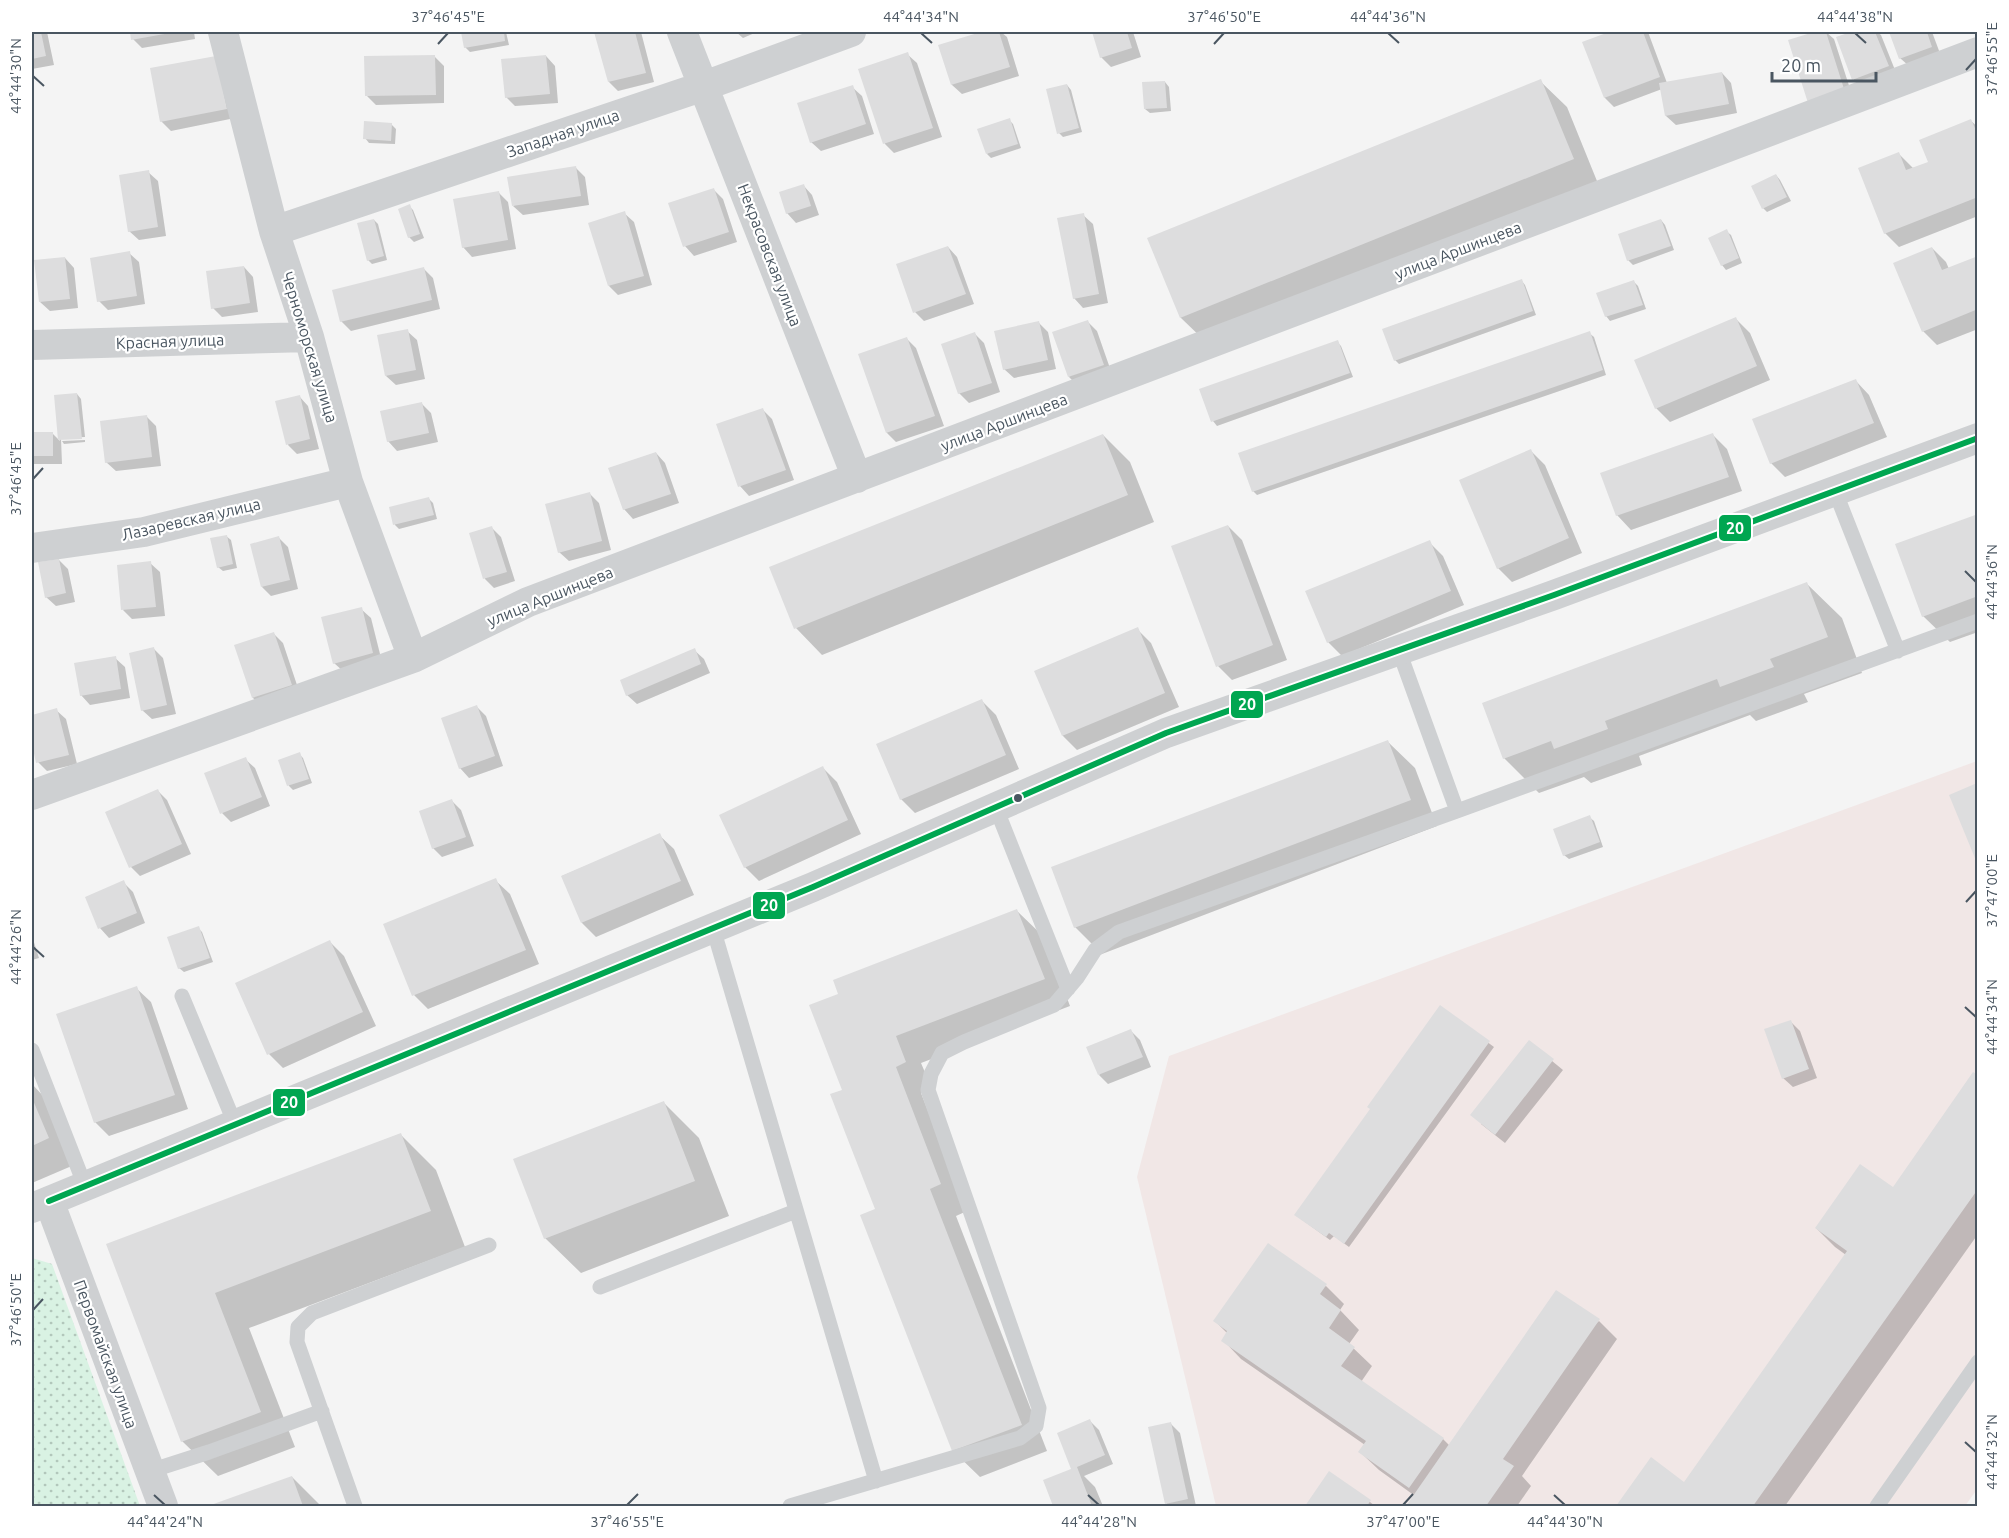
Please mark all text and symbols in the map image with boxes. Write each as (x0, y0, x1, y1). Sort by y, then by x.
text: 37°46'45"E (411, 8, 485, 25)
text: 44°44'34"N (883, 8, 959, 25)
text: 37°46'50"E (1187, 8, 1261, 25)
text: 44°44'36"N (1350, 8, 1426, 25)
text: 44°44'38"N (1817, 8, 1893, 25)
text: 37°46'55"E (1983, 22, 2000, 96)
text: 44°44'30"N (7, 38, 24, 114)
scale bar (1772, 45, 1876, 83)
text: 20 m (1781, 55, 1821, 75)
street label: Западная улица (504, 105, 622, 161)
street label: Некрасовская улица (734, 181, 806, 329)
street label: улица Аршинцева (1392, 218, 1524, 282)
street label: Черноморская улица (278, 269, 342, 425)
street label: Красная улица (116, 330, 224, 352)
street label: улица Аршинцева (938, 390, 1070, 454)
text: 37°46'45"E (7, 442, 24, 516)
street label: Лазаревская улица (120, 494, 262, 544)
line badge: 20 (1718, 514, 1752, 542)
text: 20 (1726, 519, 1744, 537)
text: 44°44'36"N (1983, 544, 2000, 620)
street label: улица Аршинцева (484, 563, 616, 629)
line badge: 20 (1230, 690, 1264, 719)
text: 20 (1238, 695, 1256, 713)
unlabelled marker (1012, 792, 1024, 804)
text: 37°47'00"E (1983, 854, 2000, 928)
line badge: 20 (752, 891, 786, 920)
text: 20 (760, 896, 778, 914)
text: 44°44'26"N (7, 909, 24, 985)
text: 44°44'34"N (1983, 979, 2000, 1055)
line badge: 20 (272, 1088, 306, 1117)
text: 20 (280, 1093, 298, 1111)
text: 37°46'50"E (7, 1273, 24, 1347)
street label: Первомайская улица (71, 1277, 141, 1431)
text: 44°44'32"N (1983, 1414, 2000, 1490)
text: 44°44'24"N (127, 1513, 203, 1530)
text: 37°46'55"E (590, 1513, 664, 1530)
text: 44°44'28"N (1061, 1513, 1137, 1530)
text: 37°47'00"E (1366, 1513, 1440, 1530)
text: 44°44'30"N (1527, 1513, 1603, 1530)

